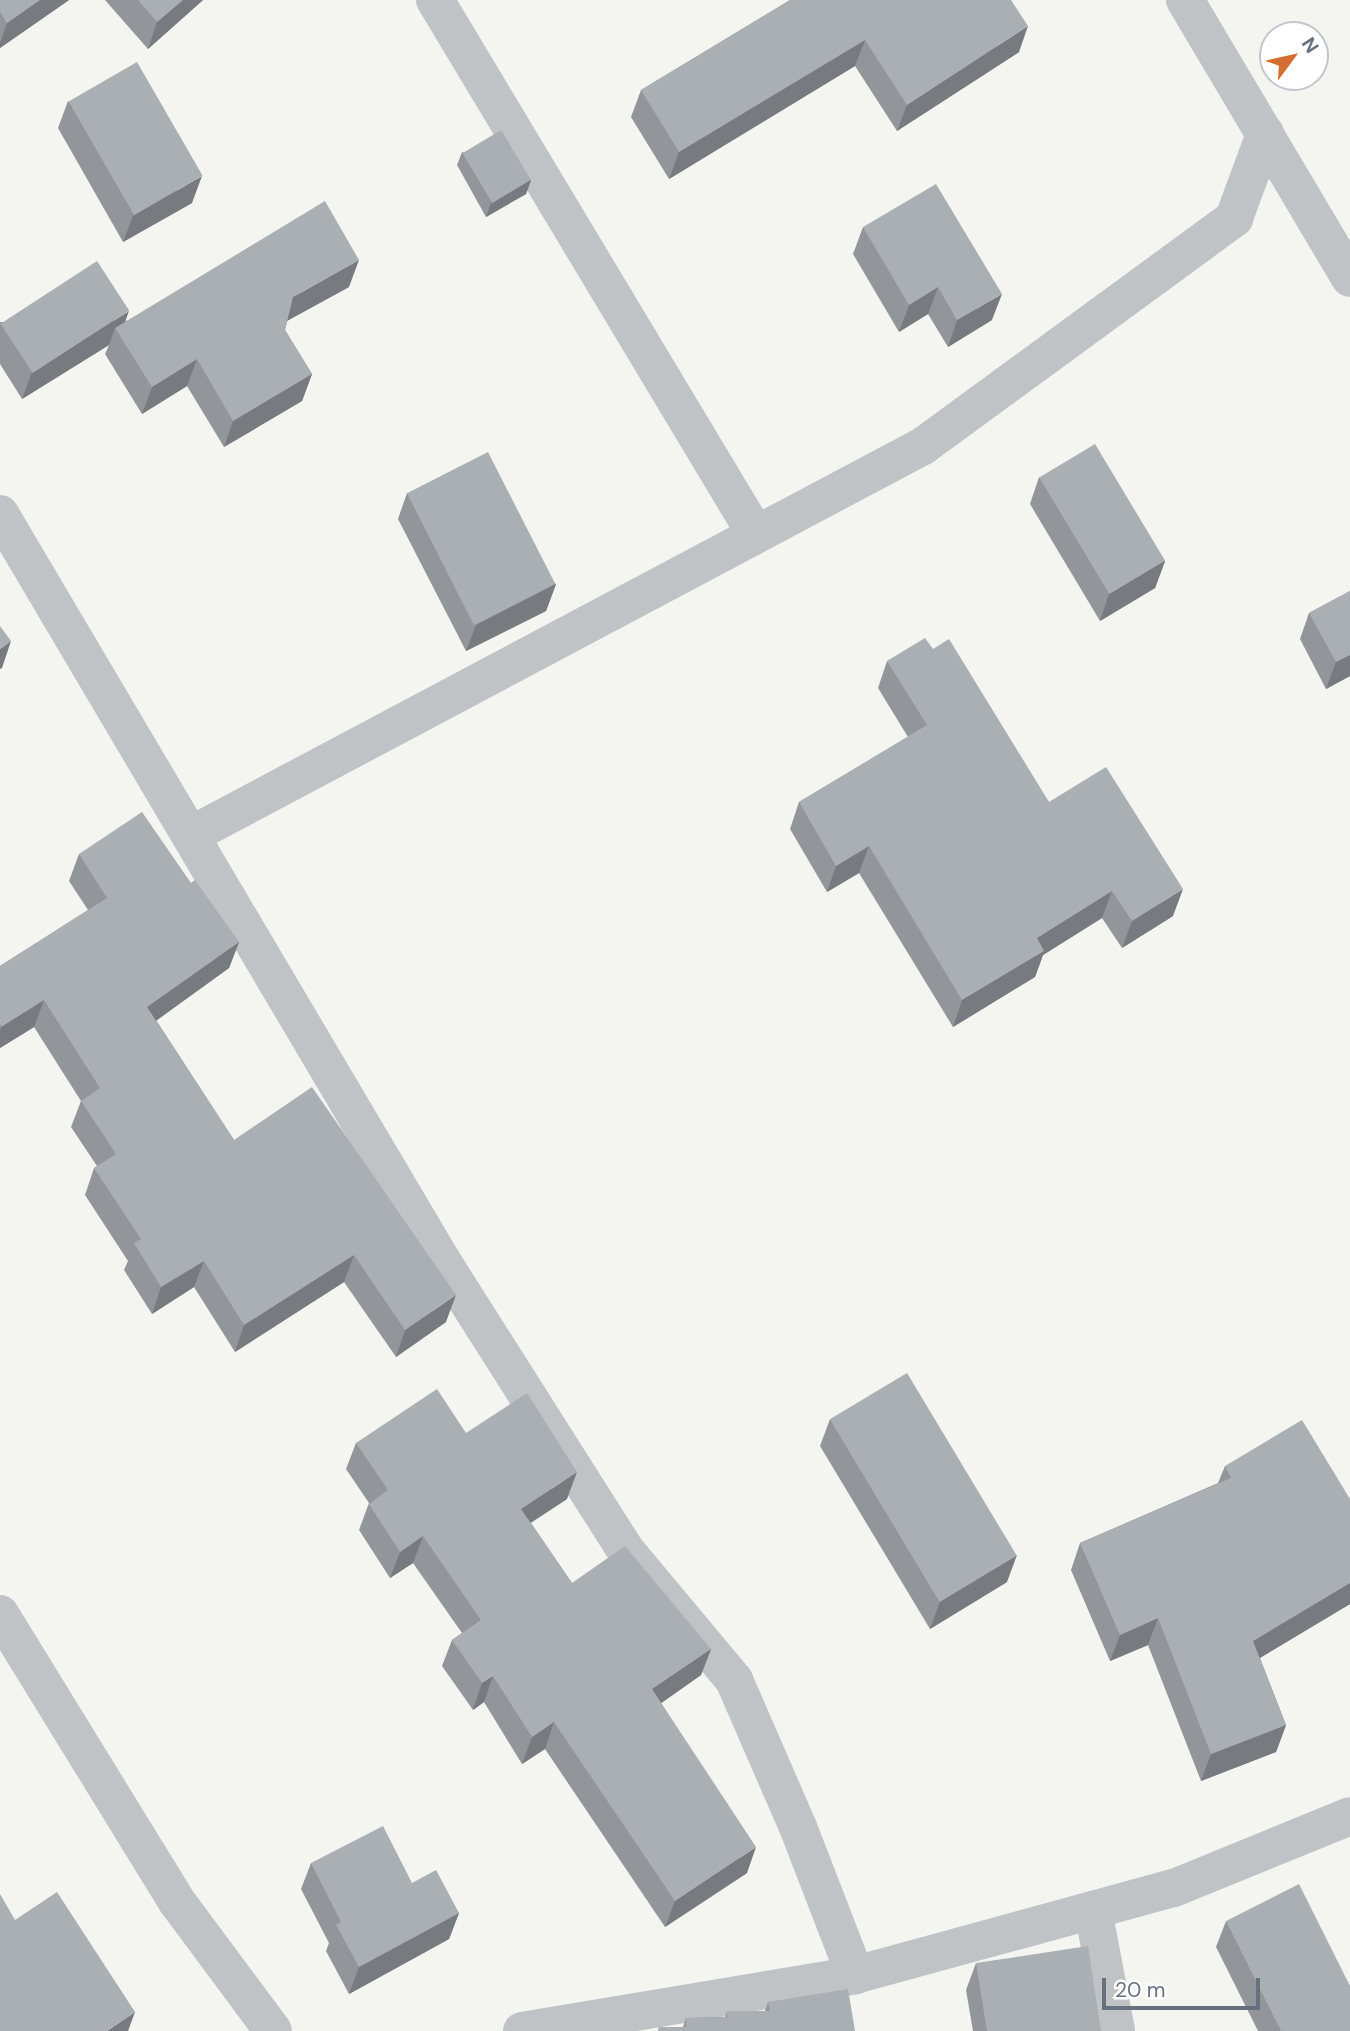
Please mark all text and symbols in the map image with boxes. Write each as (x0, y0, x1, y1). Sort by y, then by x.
north arrow (1259, 21, 1329, 91)
text: N (1296, 33, 1325, 58)
scale bar (1105, 1965, 1262, 2009)
text: 20 m (1115, 1976, 1166, 2004)

